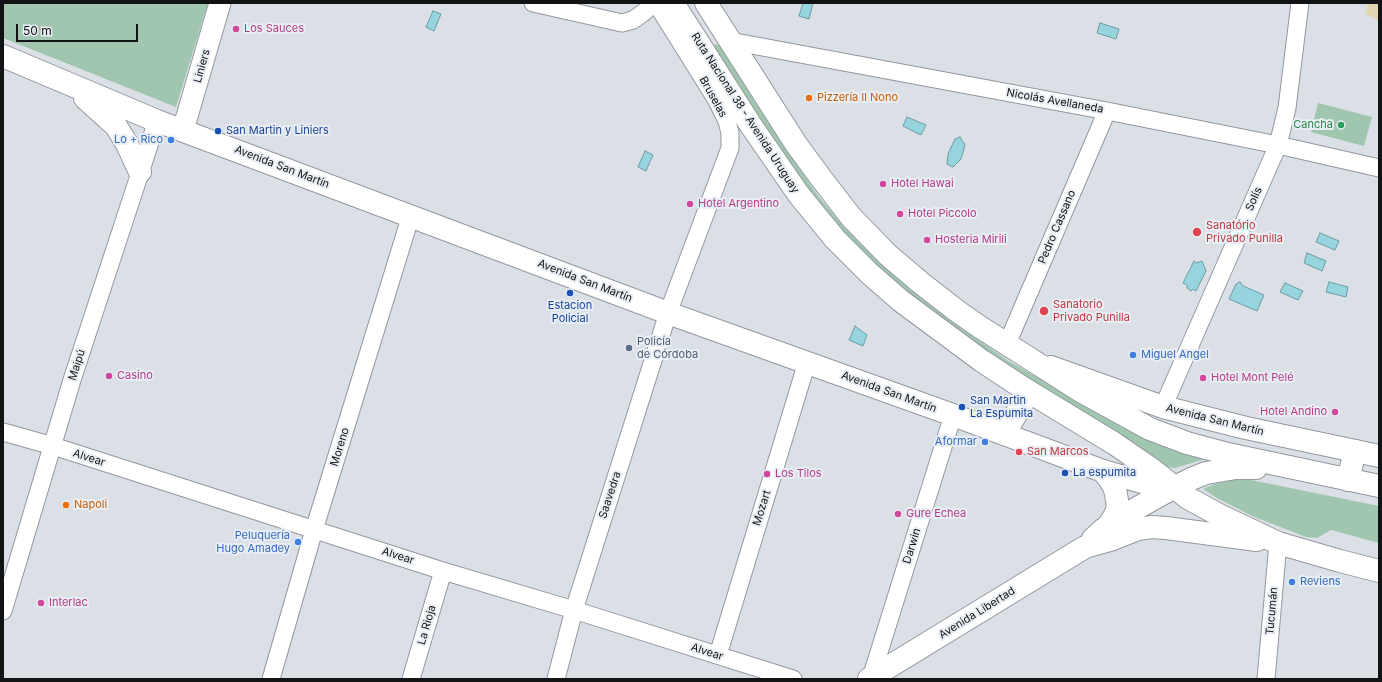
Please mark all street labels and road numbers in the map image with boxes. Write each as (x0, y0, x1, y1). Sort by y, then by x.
street label: Ruta Nacional 38 - Avenida Uruguay (688, 30, 802, 196)
street label: Liniers (191, 48, 213, 84)
street label: Bruselas (696, 74, 730, 120)
street label: Nicolás Avellaneda (1006, 86, 1104, 116)
street label: Avenida San Martín (233, 143, 331, 191)
street label: Solís (1243, 185, 1265, 213)
street label: Pedro Cassano (1036, 188, 1078, 266)
street label: Avenida San Martín (536, 257, 634, 305)
street label: Maipú (66, 348, 88, 382)
street label: Avenida San Martín (840, 369, 938, 415)
street label: Avenida San Martín (1165, 401, 1265, 439)
street label: Moreno (328, 426, 352, 468)
street label: Alvear (71, 447, 107, 469)
street label: Saavedra (596, 470, 624, 520)
street label: Mozart (750, 489, 774, 527)
street label: Darwin (900, 527, 924, 565)
street label: Alvear (380, 545, 416, 567)
street label: Avenida Libertad (936, 584, 1018, 642)
street label: Tucumán (1263, 587, 1281, 635)
street label: La Rioja (415, 604, 439, 646)
street label: Alvear (689, 641, 725, 663)

